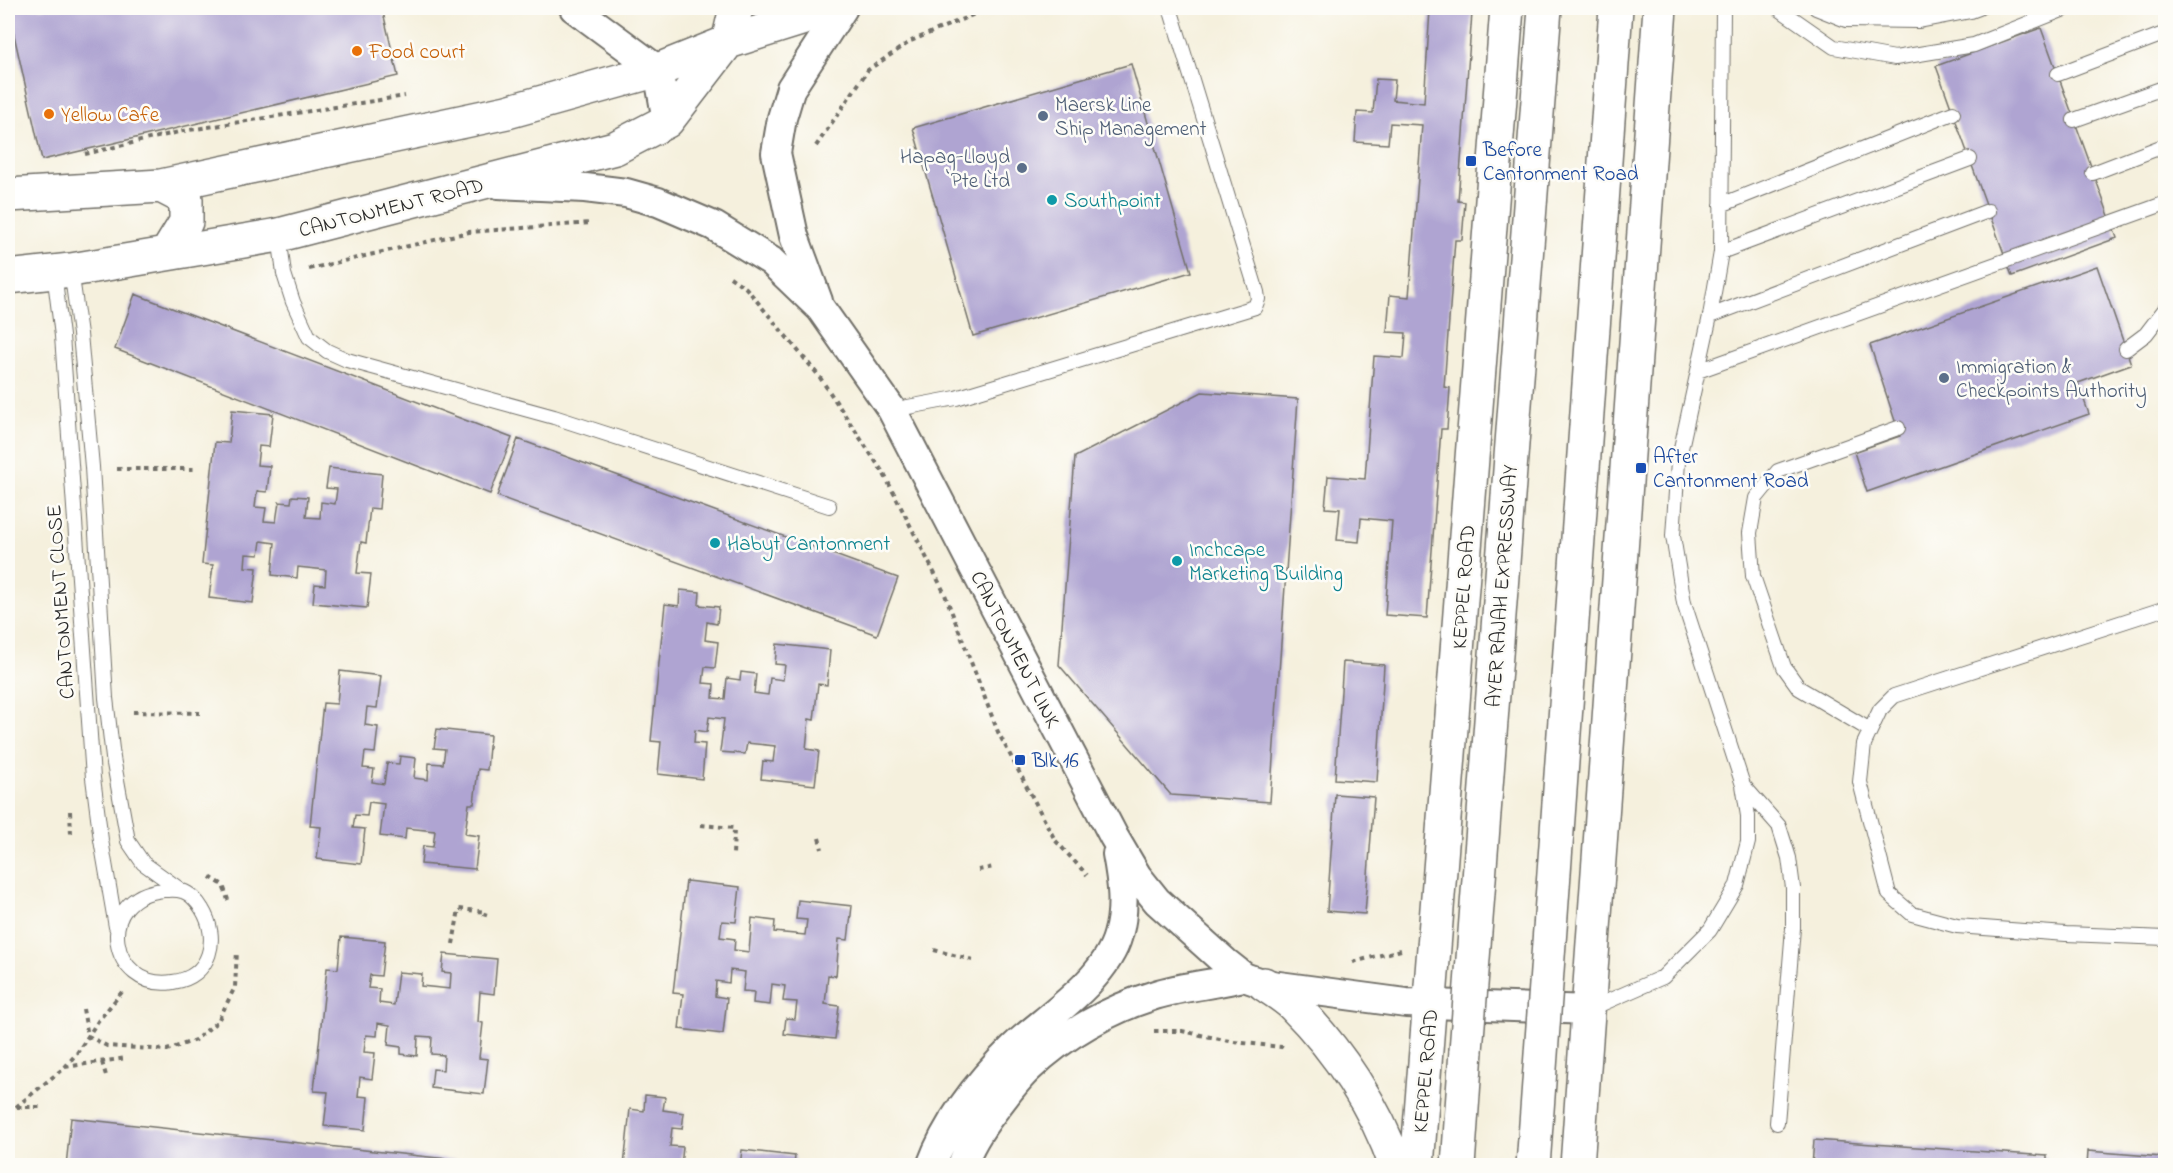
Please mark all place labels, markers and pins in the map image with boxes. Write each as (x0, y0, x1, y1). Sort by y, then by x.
place label: Food court (368, 38, 465, 68)
marker: Food court (350, 44, 364, 58)
place label: Maersk Line Ship Management (1055, 91, 1207, 147)
place label: Yellow Cafe (61, 101, 160, 131)
marker: Yellow Cafe (42, 107, 56, 121)
marker: Maersk Line Ship Management (1036, 109, 1050, 123)
place label: Before Cantonment Road (1482, 136, 1639, 190)
place label: Hapag-Lloyd Pte Ltd (900, 143, 1010, 197)
marker: Before Cantonment Road (1464, 154, 1478, 168)
marker: Hapag-Lloyd Pte Ltd (1015, 161, 1029, 175)
place label: Southpoint (1064, 187, 1161, 217)
marker: Southpoint (1045, 193, 1059, 207)
place label: Immigration & Checkpoints Authority (1956, 353, 2147, 409)
marker: Immigration & Checkpoints Authority (1937, 371, 1951, 385)
place label: After Cantonment Road (1653, 443, 1809, 497)
marker: After Cantonment Road (1634, 461, 1648, 475)
place label: Habyt Cantonment (727, 530, 890, 562)
marker: Habyt Cantonment (708, 536, 722, 550)
place label: Inchcape Marketing Building (1189, 536, 1343, 592)
marker: Inchcape Marketing Building (1170, 554, 1184, 568)
place label: Blk 16 (1031, 747, 1079, 777)
marker: Blk 16 (1013, 753, 1027, 767)

